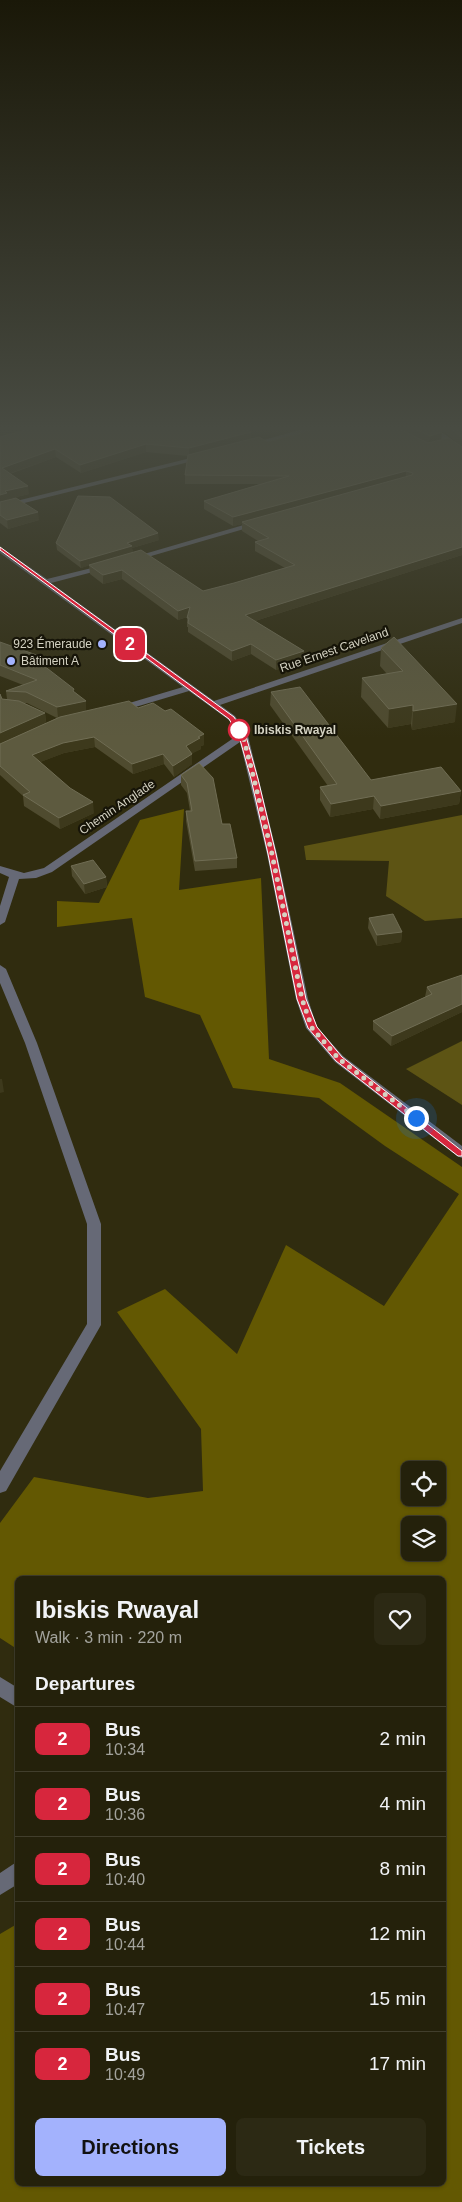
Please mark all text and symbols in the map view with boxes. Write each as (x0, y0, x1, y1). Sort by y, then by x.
street label: Rue Ernest Caveland (278, 625, 390, 675)
line badge: 2 (114, 628, 146, 660)
text: 2 (125, 634, 135, 654)
place label: 923 Émeraude (13, 636, 92, 651)
marker: 923 Émeraude (96, 638, 108, 650)
place label: Bâtiment A (21, 654, 79, 668)
marker: Bâtiment A (5, 655, 17, 667)
marker: Ibiskis Rwayal (228, 719, 250, 741)
place label: Ibiskis Rwayal (254, 723, 336, 737)
street label: Chemin Anglade (77, 776, 158, 837)
your location (404, 1106, 429, 1131)
map controls (401, 1461, 446, 1561)
button: locate (401, 1461, 446, 1506)
button: layers (401, 1516, 446, 1561)
button: heart (374, 1593, 426, 1645)
text: Ibiskis Rwayal (35, 1596, 199, 1623)
text: Walk · 3 min · 220 m (35, 1629, 182, 1646)
text: Departures (35, 1673, 135, 1694)
text: Bus (105, 1719, 141, 1740)
text: 2 min (380, 1728, 426, 1749)
text: 2 (57, 1729, 68, 1749)
text: 10:34 (105, 1741, 145, 1758)
text: Bus (105, 1784, 141, 1805)
text: 4 min (380, 1793, 426, 1814)
text: 2 (57, 1794, 68, 1814)
text: 10:36 (105, 1806, 145, 1823)
text: Bus (105, 1849, 141, 1870)
text: 8 min (380, 1858, 426, 1879)
text: 2 (57, 1859, 68, 1879)
text: 10:40 (105, 1871, 145, 1888)
text: Bus (105, 1914, 141, 1935)
text: 12 min (369, 1923, 426, 1944)
text: 2 (57, 1924, 68, 1944)
text: 10:44 (105, 1936, 145, 1953)
text: Bus (105, 1979, 141, 2000)
text: 15 min (369, 1988, 426, 2009)
text: 2 (57, 1989, 68, 2009)
text: 10:47 (105, 2001, 145, 2018)
text: Bus (105, 2044, 141, 2065)
text: 17 min (369, 2053, 426, 2074)
text: 2 (57, 2054, 68, 2074)
text: 10:49 (105, 2066, 145, 2083)
button: Directions (35, 2118, 226, 2176)
button: Tickets (236, 2118, 426, 2176)

